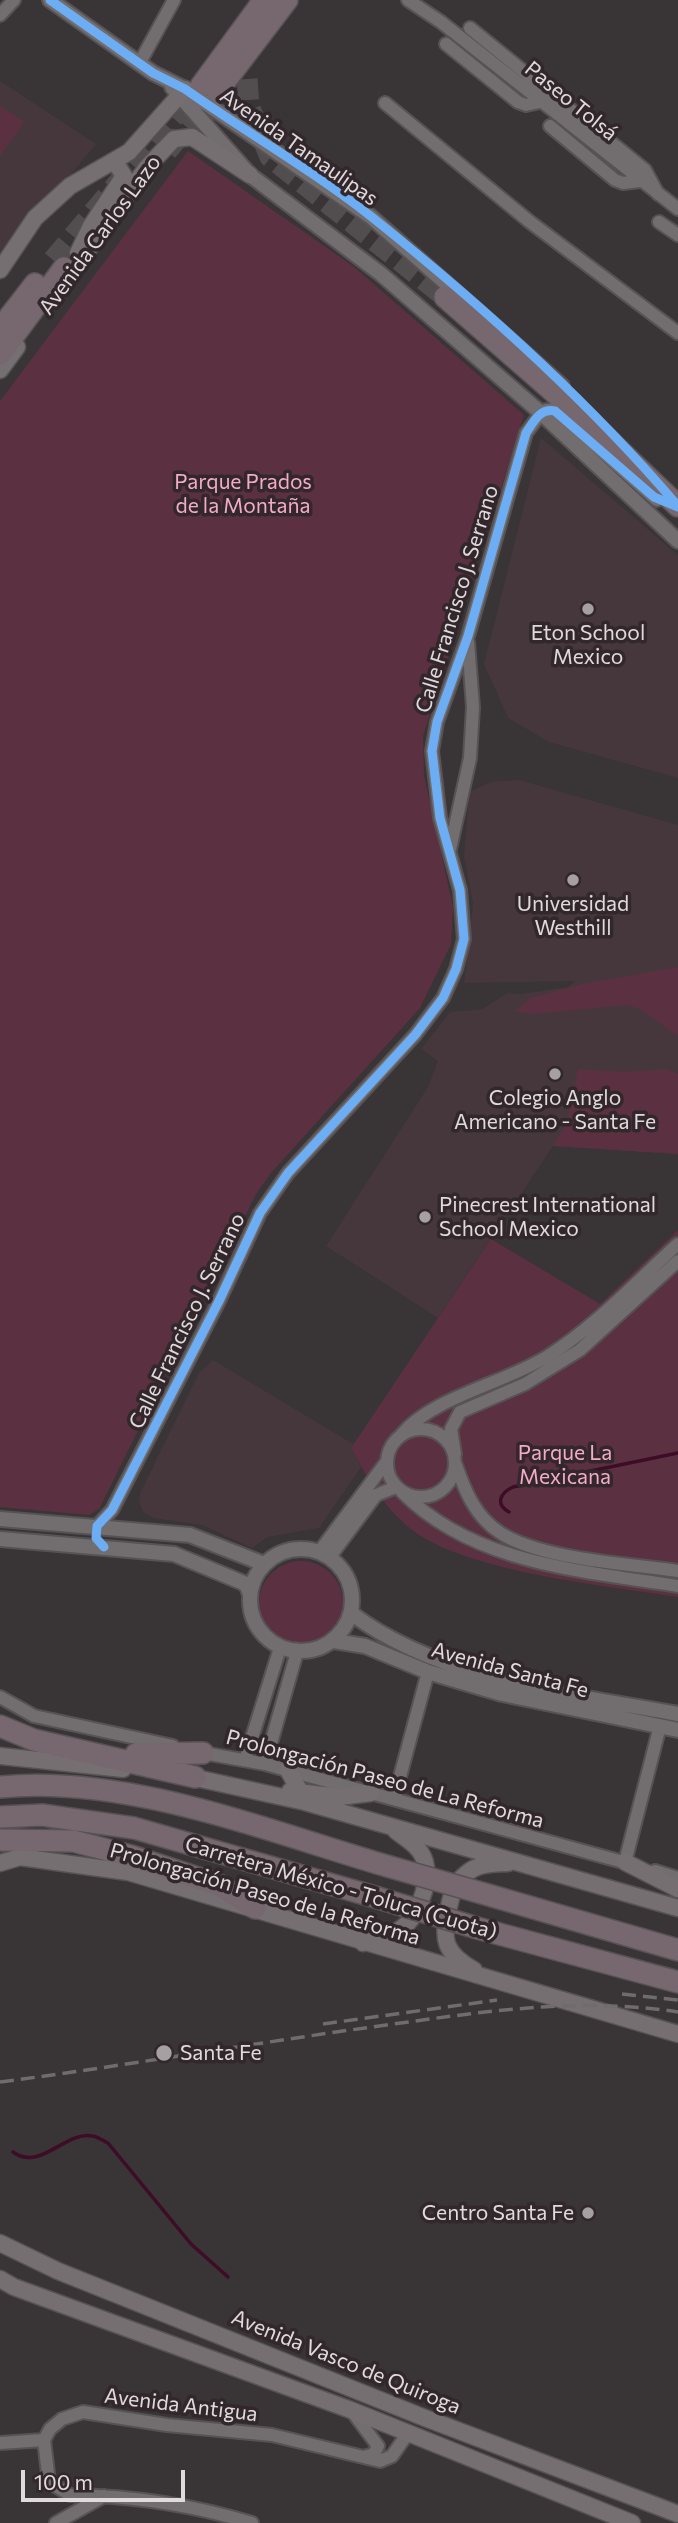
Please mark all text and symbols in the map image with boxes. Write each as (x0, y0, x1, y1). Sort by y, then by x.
street label: Paseo Tolsá (520, 56, 622, 146)
street label: Avenida Tamaulipas (215, 83, 383, 211)
street label: Avenida Carlos Lazo (34, 150, 166, 320)
park label: Parque Prados de la Montaña (174, 469, 312, 519)
street label: Calle Francisco J. Serrano (410, 482, 504, 716)
marker: Eton School Mexico (580, 601, 596, 617)
place label: Eton School Mexico (531, 620, 645, 670)
marker: Universidad Westhill (565, 872, 581, 888)
place label: Universidad Westhill (517, 891, 629, 941)
marker: Colegio Anglo Americano - Santa Fe (547, 1066, 563, 1082)
place label: Colegio Anglo Americano - Santa Fe (454, 1085, 656, 1135)
place label: Pinecrest International School Mexico (439, 1192, 656, 1242)
street label: Calle Francisco J. Serrano (124, 1209, 250, 1433)
marker: Pinecrest International School Mexico (417, 1209, 433, 1225)
park label: Parque La Mexicana (518, 1440, 612, 1490)
street label: Avenida Santa Fe (429, 1637, 591, 1703)
street label: Prolongación Paseo de La Reforma (223, 1724, 547, 1834)
street label: Carretera México - Toluca (Cuota) (182, 1831, 500, 1945)
street label: Prolongación Paseo de la Reforma (107, 1838, 423, 1950)
place label: Santa Fe (180, 2040, 262, 2066)
marker: Santa Fe (154, 2043, 174, 2063)
place label: Centro Santa Fe (422, 2200, 574, 2226)
marker: Centro Santa Fe (580, 2205, 596, 2221)
street label: Avenida Vasco de Quiroga (228, 2304, 464, 2420)
street label: Avenida Antigua (103, 2383, 259, 2427)
scale bar (24, 2456, 189, 2500)
text: 100 m (34, 2469, 93, 2494)

